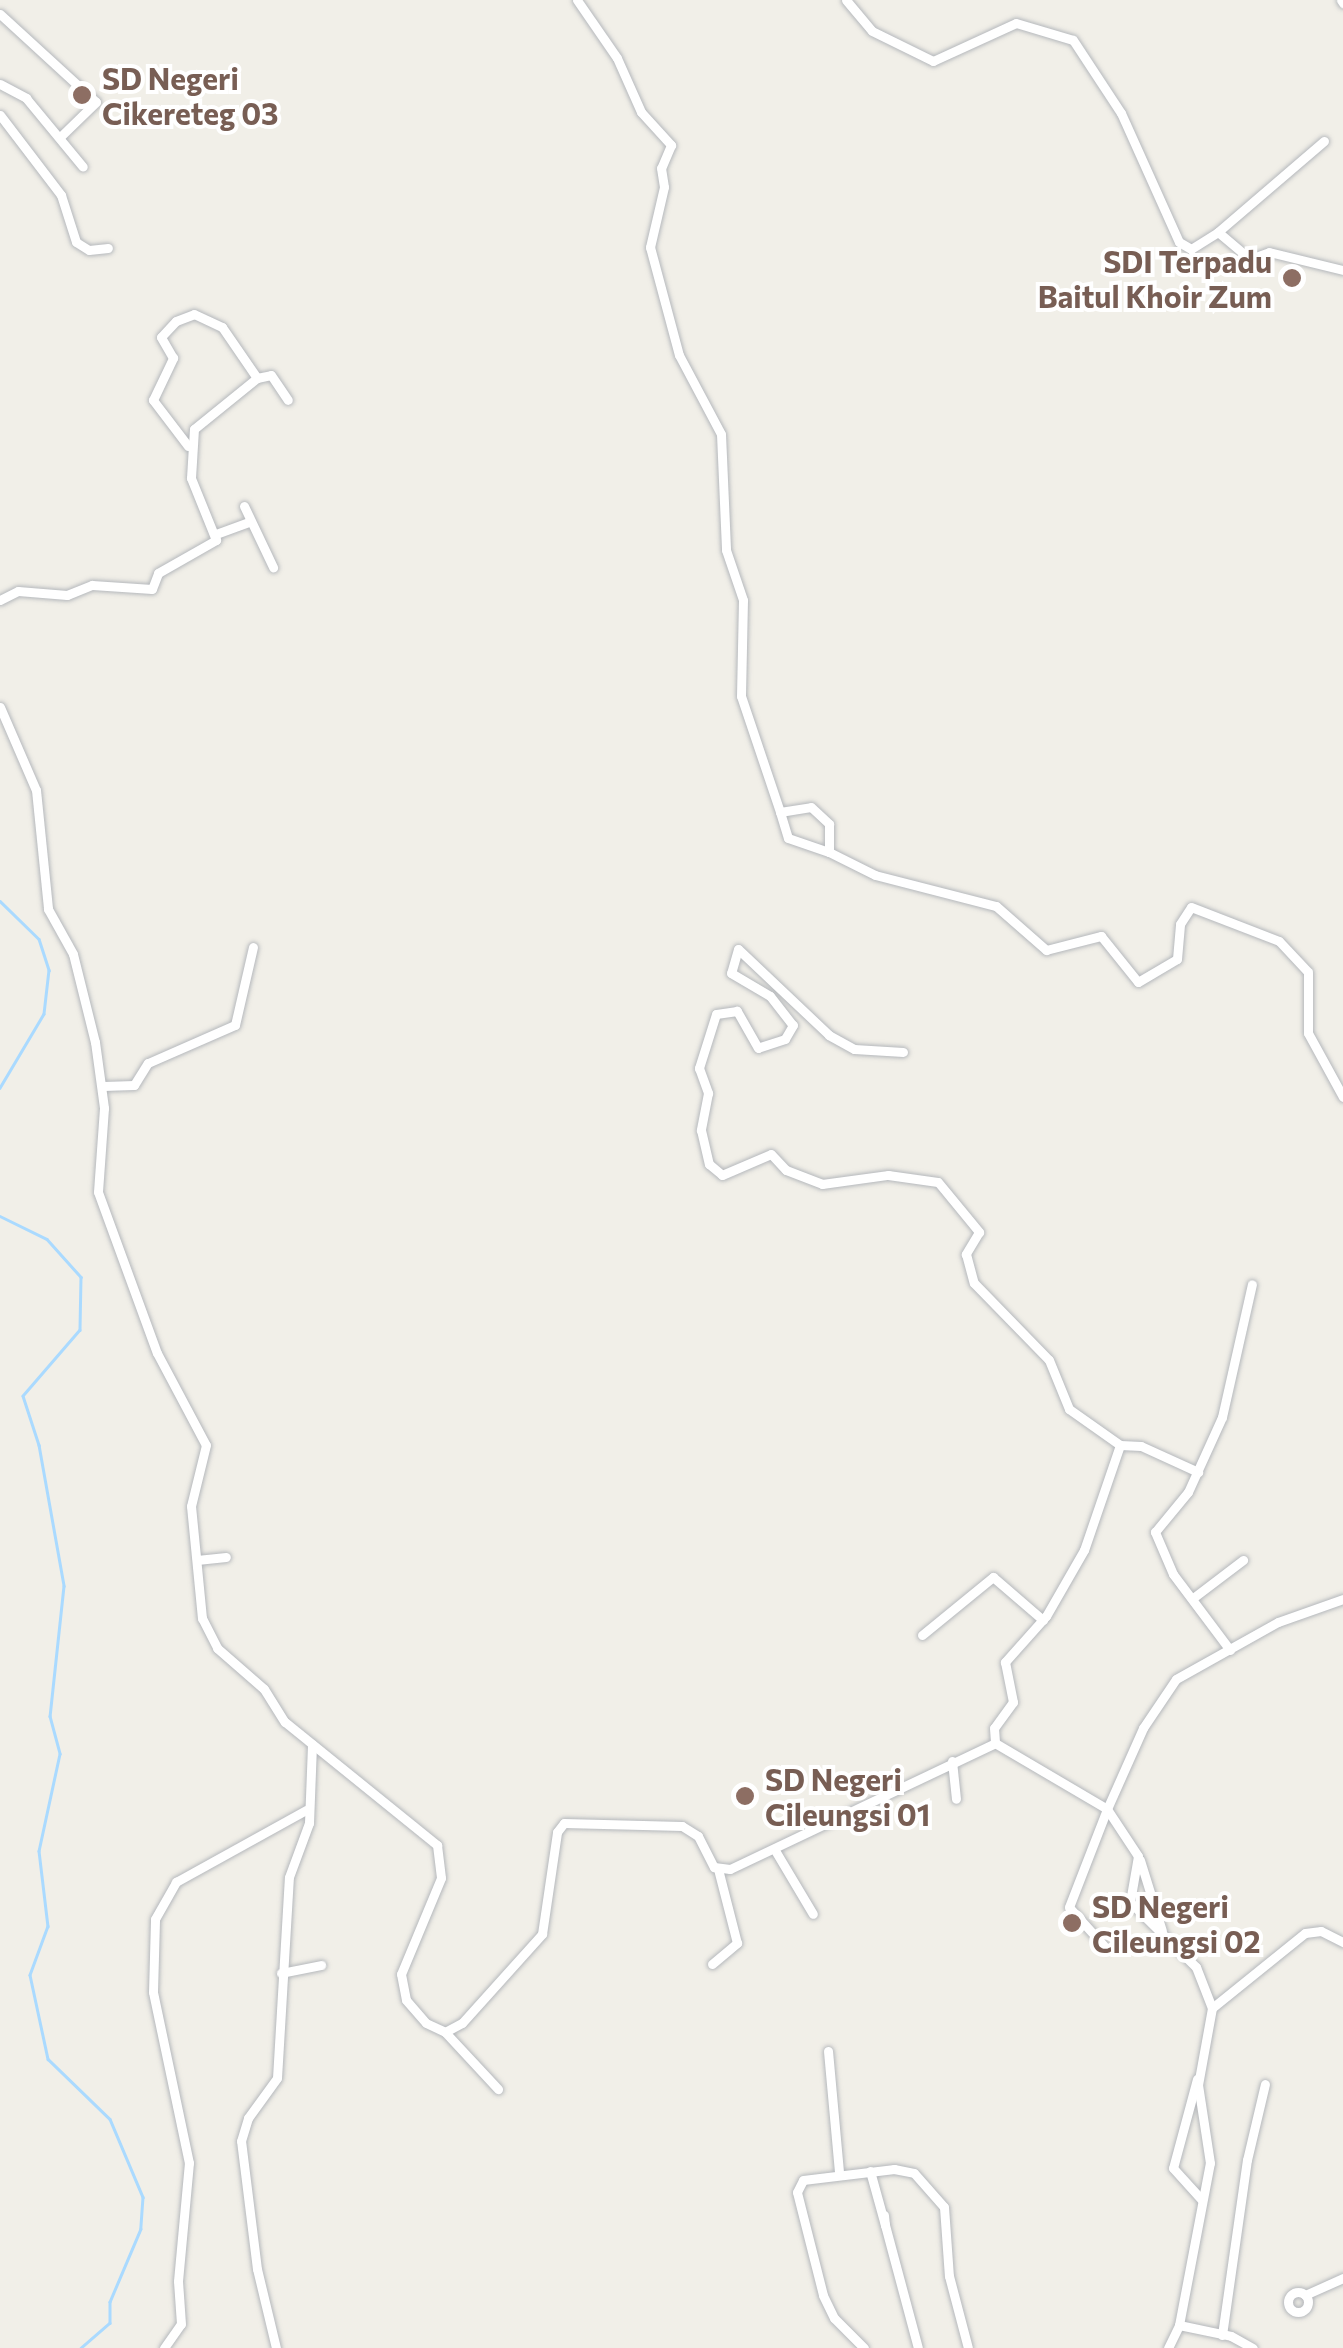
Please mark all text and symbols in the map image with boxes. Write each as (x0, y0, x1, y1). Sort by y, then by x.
place label: SD Negeri Cikereteg 03 (102, 60, 279, 130)
marker: SD Negeri Cikereteg 03 (71, 84, 93, 106)
place label: SDI Terpadu Baitul Khoir Zum (1038, 243, 1272, 314)
marker: SDI Terpadu Baitul Khoir Zum (1281, 267, 1303, 289)
place label: SD Negeri Cileungsi 01 (765, 1761, 930, 1832)
marker: SD Negeri Cileungsi 01 (734, 1785, 756, 1807)
place label: SD Negeri Cileungsi 02 (1092, 1888, 1261, 1958)
marker: SD Negeri Cileungsi 02 (1061, 1912, 1083, 1934)

